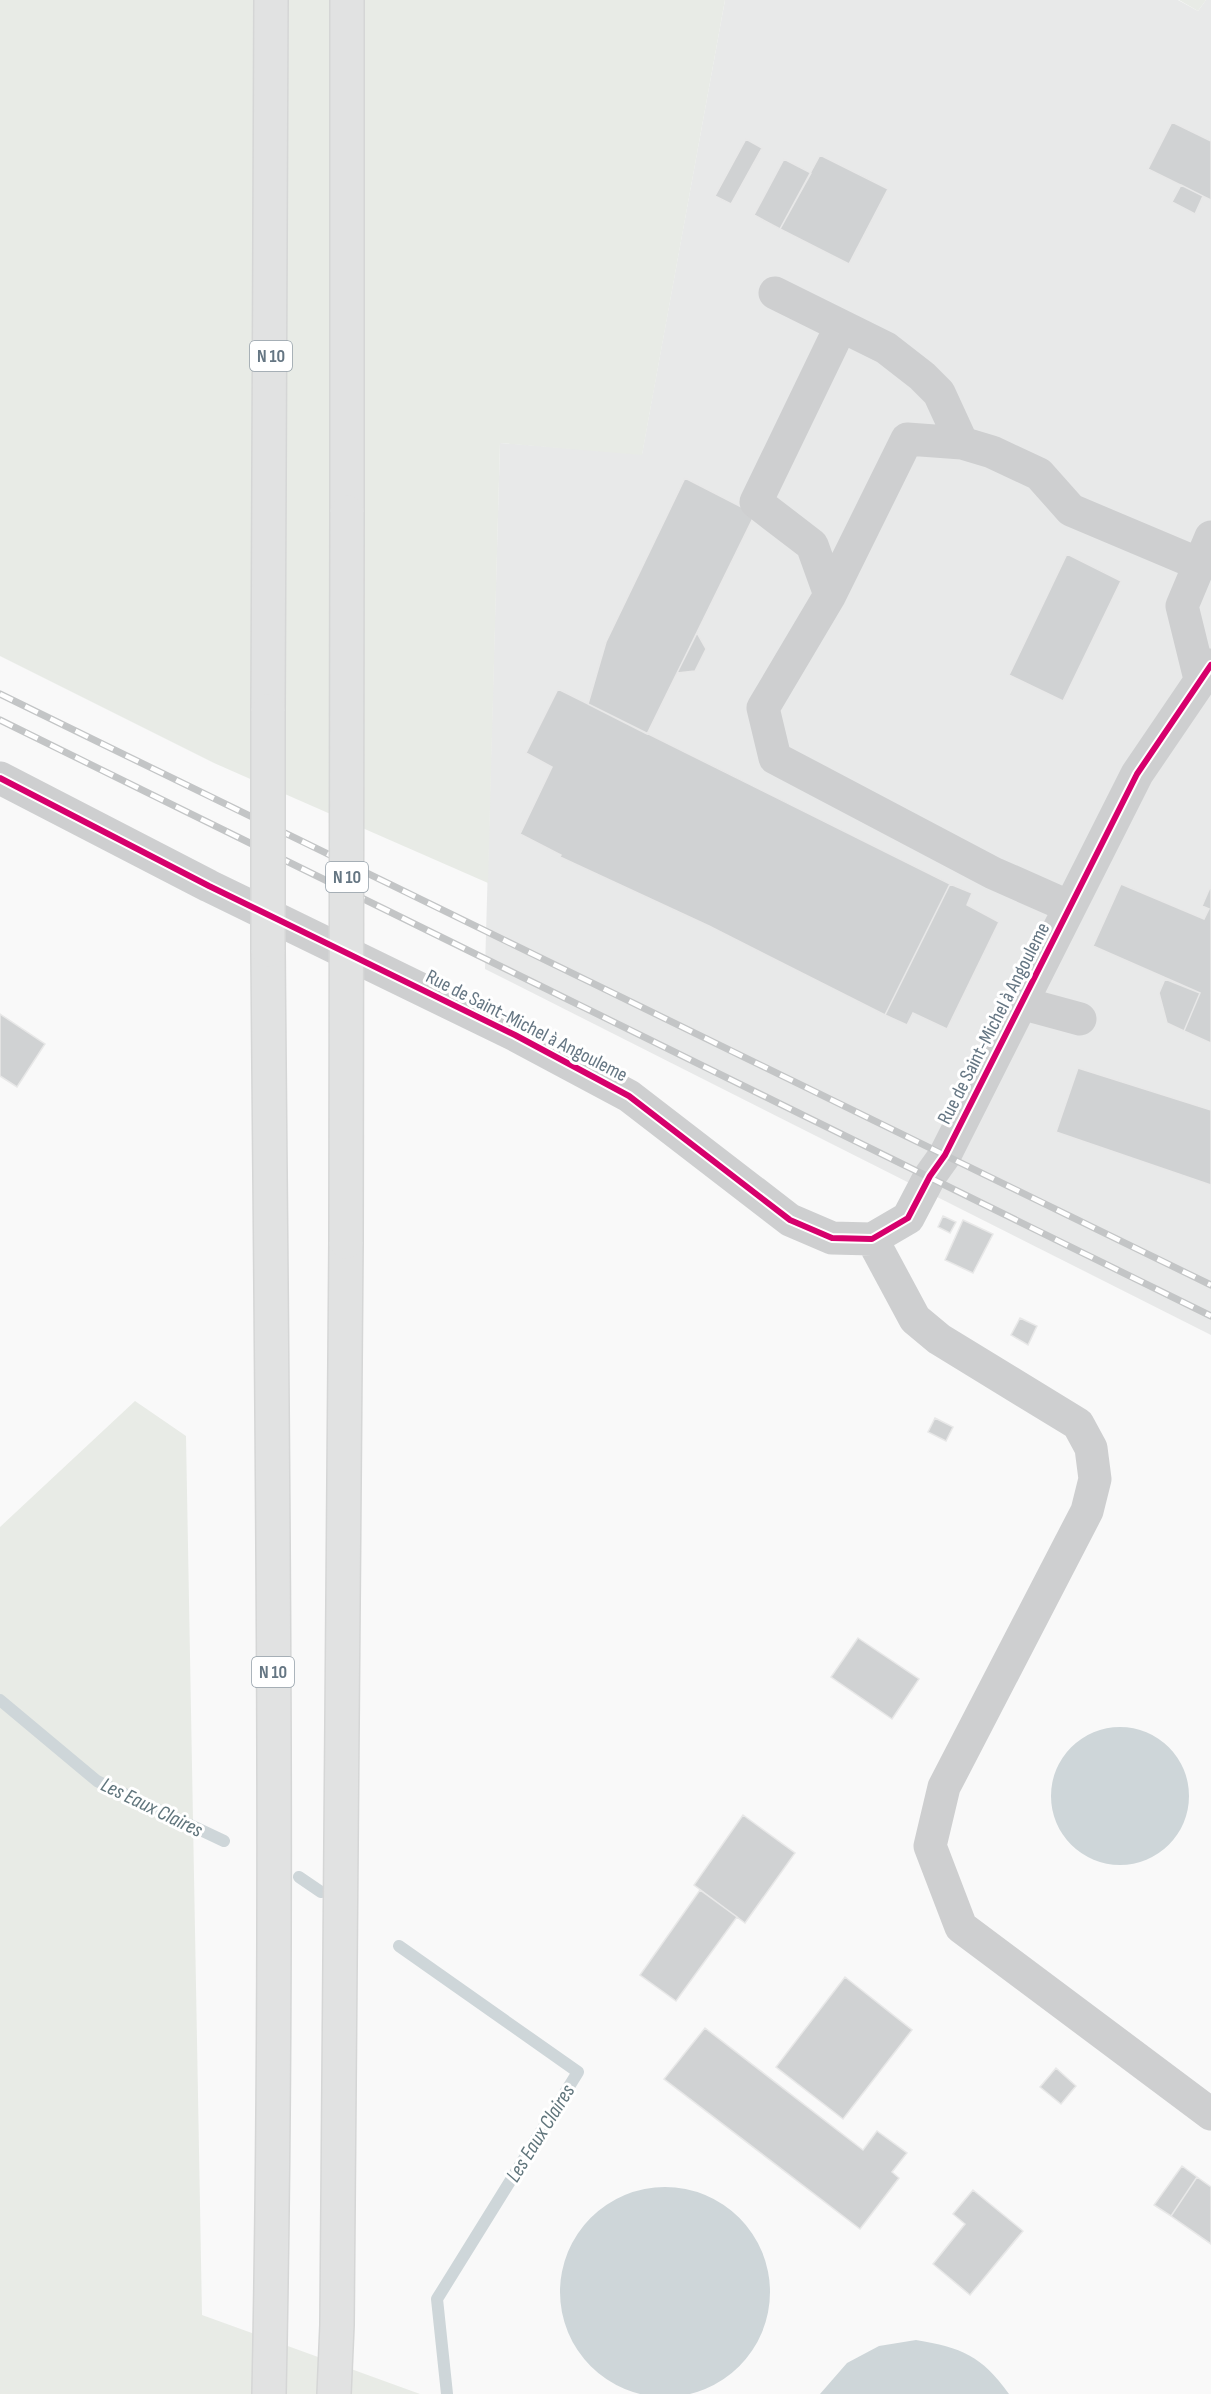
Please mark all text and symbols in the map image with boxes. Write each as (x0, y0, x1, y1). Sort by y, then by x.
road number: N 10 (250, 341, 292, 371)
road number: N 10 (326, 862, 368, 892)
street label: Rue de Saint-Michel à Angouleme (933, 919, 1055, 1128)
street label: Rue de Saint-Michel à Angouleme (422, 965, 631, 1087)
road number: N 10 (252, 1657, 294, 1687)
water label: Les Eaux Claires (97, 1772, 207, 1843)
water label: Les Eaux Claires (501, 2079, 581, 2187)

